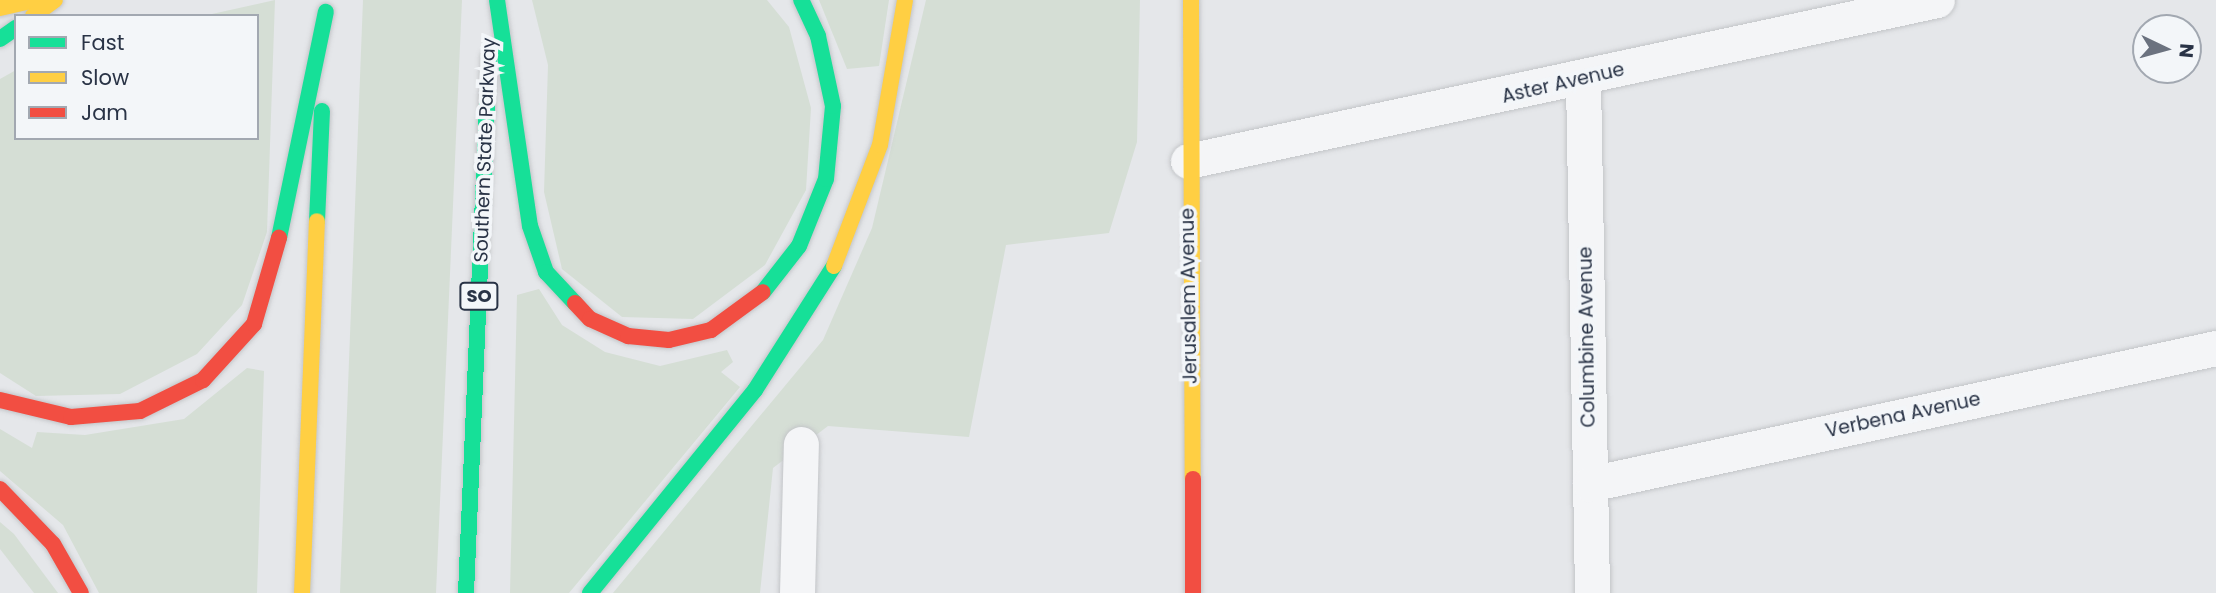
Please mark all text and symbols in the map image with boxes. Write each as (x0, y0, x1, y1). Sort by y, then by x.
legend (14, 14, 259, 140)
north arrow (2132, 14, 2202, 84)
text: Fast (81, 28, 124, 57)
street label: Southern State Parkway (470, 37, 500, 263)
text: N (2172, 42, 2200, 59)
street label: Aster Avenue (1500, 58, 1626, 108)
text: Slow (81, 63, 129, 92)
text: Jam (81, 98, 128, 127)
street label: Jerusalem Avenue (1176, 208, 1202, 384)
street label: Columbine Avenue (1574, 246, 1600, 428)
road number: SO (458, 282, 500, 310)
street label: Verbena Avenue (1823, 387, 1983, 443)

